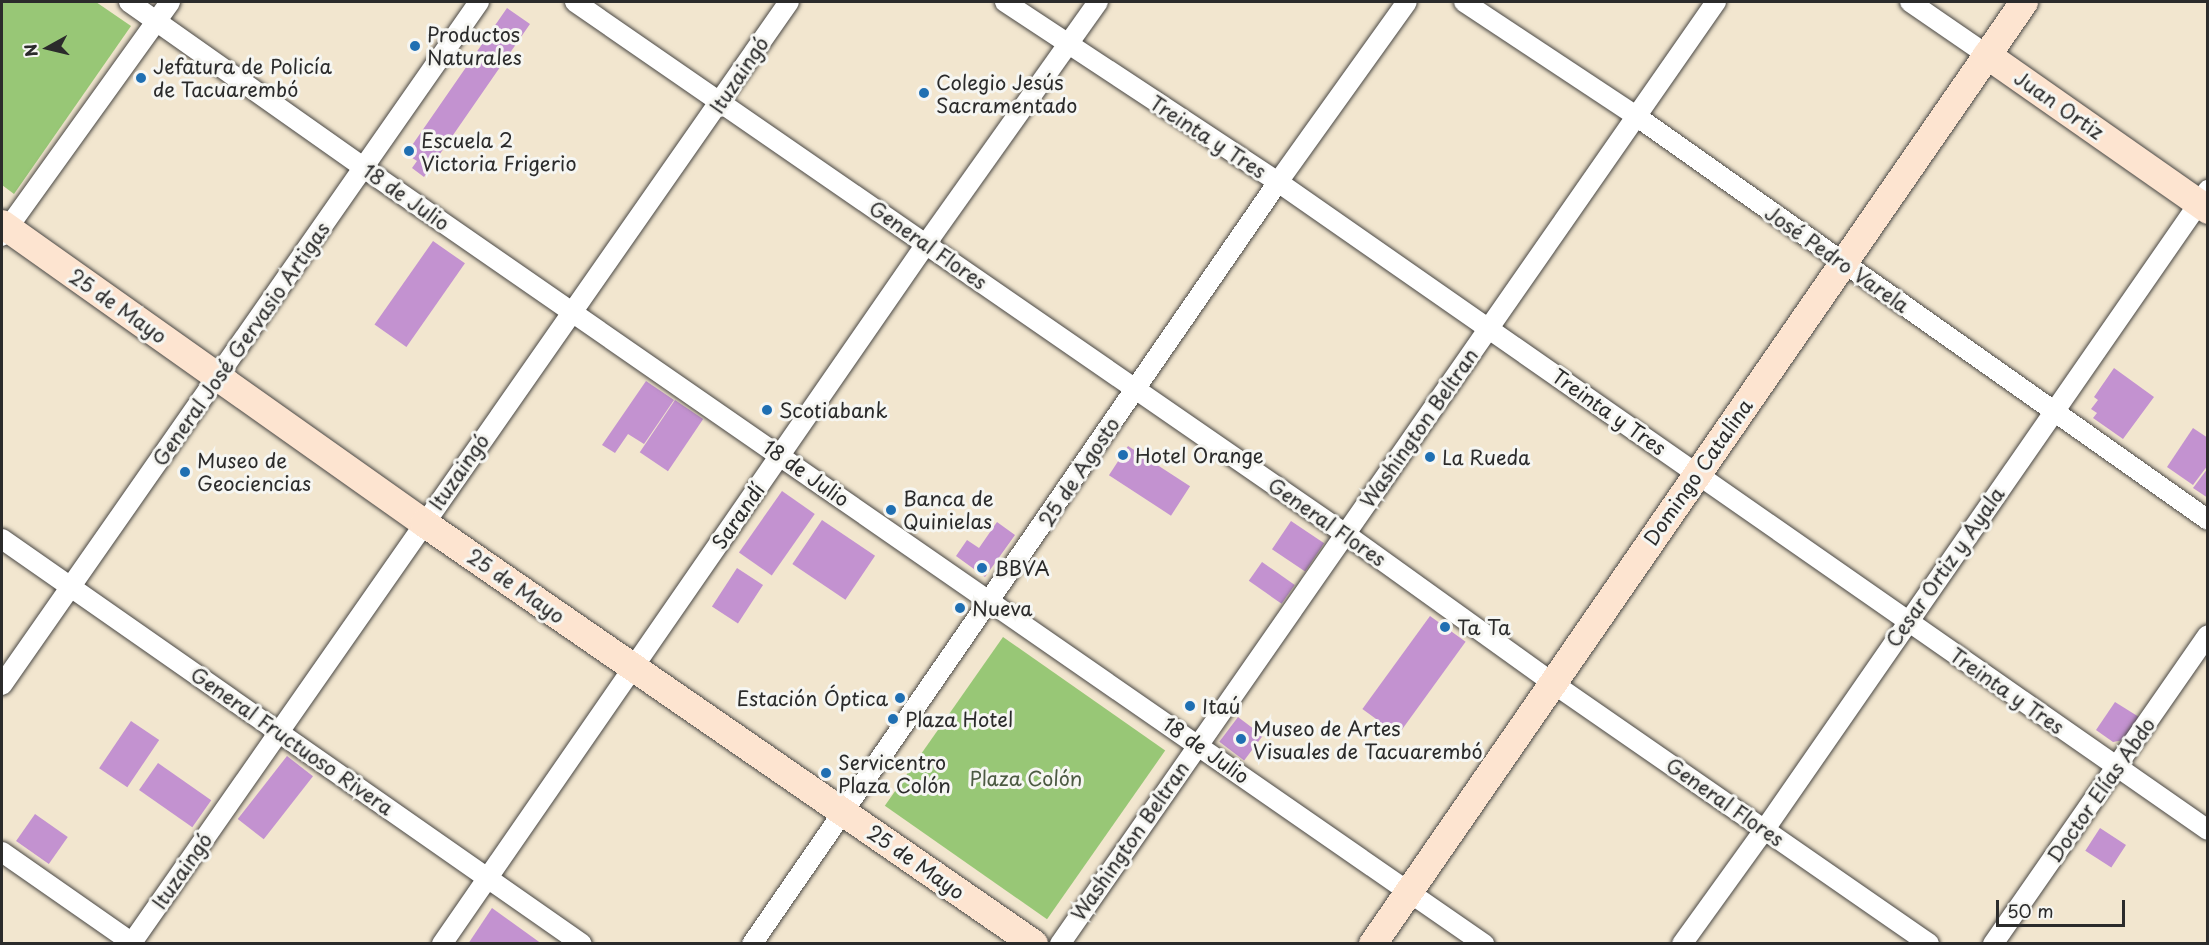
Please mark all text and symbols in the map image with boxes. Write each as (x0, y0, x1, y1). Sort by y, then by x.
north arrow (18, 18, 78, 78)
place label: Productos Naturales (427, 22, 522, 69)
street label: Ituzaingó (705, 32, 773, 118)
marker: Productos Naturales (408, 39, 422, 53)
text: N (17, 43, 43, 58)
place label: Jefatura de Policía de Tacuarembó (153, 54, 332, 101)
street label: Juan Ortiz (2010, 66, 2108, 144)
place label: Colegio Jesús Sacramentado (936, 70, 1077, 117)
marker: Jefatura de Policía de Tacuarembó (134, 71, 148, 85)
marker: Colegio Jesús Sacramentado (917, 86, 931, 100)
street label: Treinta y Tres (1145, 90, 1271, 184)
place label: Escuela 2 Victoria Frigerio (421, 128, 577, 175)
marker: Escuela 2 Victoria Frigerio (402, 144, 416, 158)
street label: 18 de Julio (357, 158, 455, 236)
street label: General Flores (864, 195, 992, 295)
street label: José Pedro Varela (1761, 201, 1913, 317)
street label: General José Gervasio Artigas (148, 218, 334, 470)
street label: 25 de Mayo (64, 263, 172, 349)
street label: Washington Beltran (1355, 344, 1483, 512)
street label: Treinta y Tres (1547, 364, 1671, 460)
street label: Domingo Catalina (1638, 394, 1758, 550)
place label: Scotiabank (779, 398, 888, 422)
marker: Scotiabank (760, 403, 774, 417)
street label: 25 de Agosto (1033, 412, 1125, 532)
street label: Ituzaingó (424, 429, 494, 515)
street label: 18 de Julio (757, 434, 855, 512)
place label: Hotel Orange (1135, 443, 1263, 467)
place label: La Rueda (1442, 445, 1532, 469)
place label: Museo de Geociencias (197, 448, 311, 495)
marker: Hotel Orange (1116, 448, 1130, 462)
marker: La Rueda (1423, 450, 1437, 464)
marker: Museo de Geociencias (178, 465, 192, 479)
street label: General Flores (1263, 472, 1391, 572)
street label: Sarandí (707, 478, 769, 554)
street label: Cesar Ortiz y Ayala (1880, 481, 2010, 653)
place label: Banca de Quinielas (903, 486, 993, 533)
marker: Banca de Quinielas (884, 503, 898, 517)
street label: 25 de Mayo (462, 543, 570, 629)
place label: BBVA (994, 556, 1050, 580)
marker: BBVA (975, 561, 989, 575)
place label: Nueva (972, 596, 1033, 620)
marker: Nueva (953, 601, 967, 615)
place label: Ta Ta (1457, 615, 1510, 639)
marker: Ta Ta (1438, 620, 1452, 634)
street label: Treinta y Tres (1945, 643, 2069, 739)
street label: General Fructuoso Rivera (186, 662, 398, 820)
place label: Estación Óptica (736, 686, 888, 710)
marker: Estación Óptica (893, 691, 907, 705)
place label: Itaú (1202, 694, 1240, 718)
marker: Itaú (1183, 699, 1197, 713)
place label: Plaza Hotel (905, 707, 1014, 731)
street label: 18 de Julio (1157, 711, 1255, 789)
marker: Plaza Hotel (886, 712, 900, 726)
street label: Doctor Elías Abdo (2041, 712, 2161, 868)
place label: Museo de Artes Visuales de Tacuarembó (1253, 716, 1486, 763)
marker: Museo de Artes Visuales de Tacuarembó (1234, 732, 1248, 746)
place label: Servicentro Plaza Colón (838, 750, 951, 797)
street label: General Flores (1661, 752, 1789, 852)
street label: Washington Beltran (1066, 757, 1194, 925)
marker: Servicentro Plaza Colón (819, 766, 833, 780)
park label: Plaza Colón (969, 766, 1083, 790)
street label: 25 de Mayo (862, 819, 970, 905)
street label: Ituzaingó (147, 828, 217, 914)
scale bar (1999, 888, 2128, 926)
text: 50 m (2007, 897, 2054, 924)

